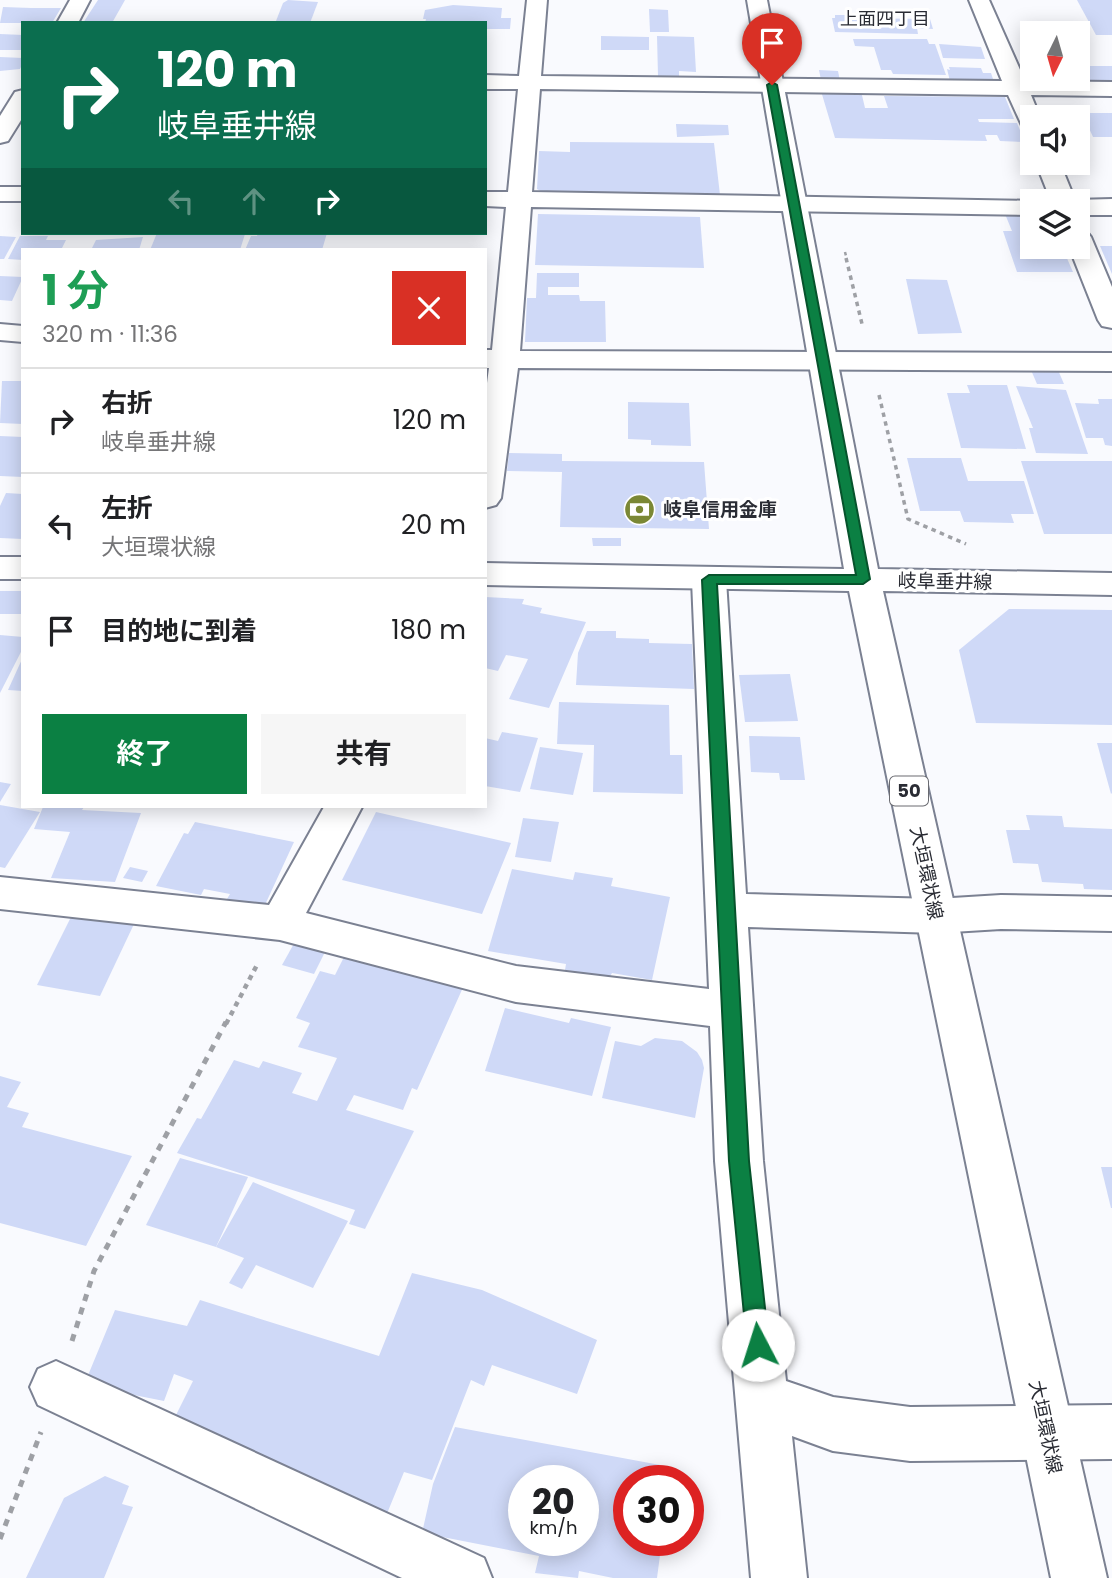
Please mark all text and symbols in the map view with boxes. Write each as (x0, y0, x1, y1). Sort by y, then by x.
district label: 上面四丁目 (840, 6, 930, 31)
pin (742, 13, 802, 85)
north arrow (1020, 21, 1090, 91)
map controls (1020, 21, 1090, 259)
icon: arrive (753, 24, 791, 62)
text: 120 m (157, 36, 298, 104)
icon: right (42, 49, 133, 140)
text: 岐阜垂井線 (157, 103, 317, 148)
button: sound (1020, 105, 1090, 175)
icon: left (162, 182, 200, 220)
icon: ahead (235, 182, 273, 220)
icon: right (308, 182, 346, 220)
button: layers (1020, 189, 1090, 259)
text: 1 分 (42, 261, 109, 320)
button: close (392, 271, 466, 345)
text: 320 m · 11:36 (42, 318, 178, 350)
text: 右折 (101, 385, 153, 421)
icon: right (42, 402, 80, 440)
text: 120 m (393, 402, 466, 438)
text: 岐阜垂井線 (101, 426, 216, 458)
text: 左折 (101, 490, 153, 526)
bank icon: 岐阜信用金庫 (623, 492, 657, 526)
place label: 岐阜信用金庫 (663, 496, 777, 523)
icon: left (42, 507, 80, 545)
text: 20 m (401, 507, 466, 543)
text: 大垣環状線 (101, 531, 216, 563)
street label: 岐阜垂井線 (897, 567, 993, 596)
icon: arrive (42, 612, 80, 650)
text: 180 m (391, 612, 466, 648)
text: 目的地に到着 (101, 613, 257, 649)
button: 終了 (42, 714, 247, 794)
button: 共有 (261, 714, 466, 794)
road number: 50 (890, 776, 928, 806)
street label: 大垣環状線 (903, 824, 950, 922)
position arrow (721, 1308, 795, 1382)
street label: 大垣環状線 (1022, 1378, 1069, 1476)
speed limit sign: 30 (613, 1465, 704, 1556)
text: 20 (532, 1477, 575, 1526)
text: km/h (530, 1515, 577, 1540)

